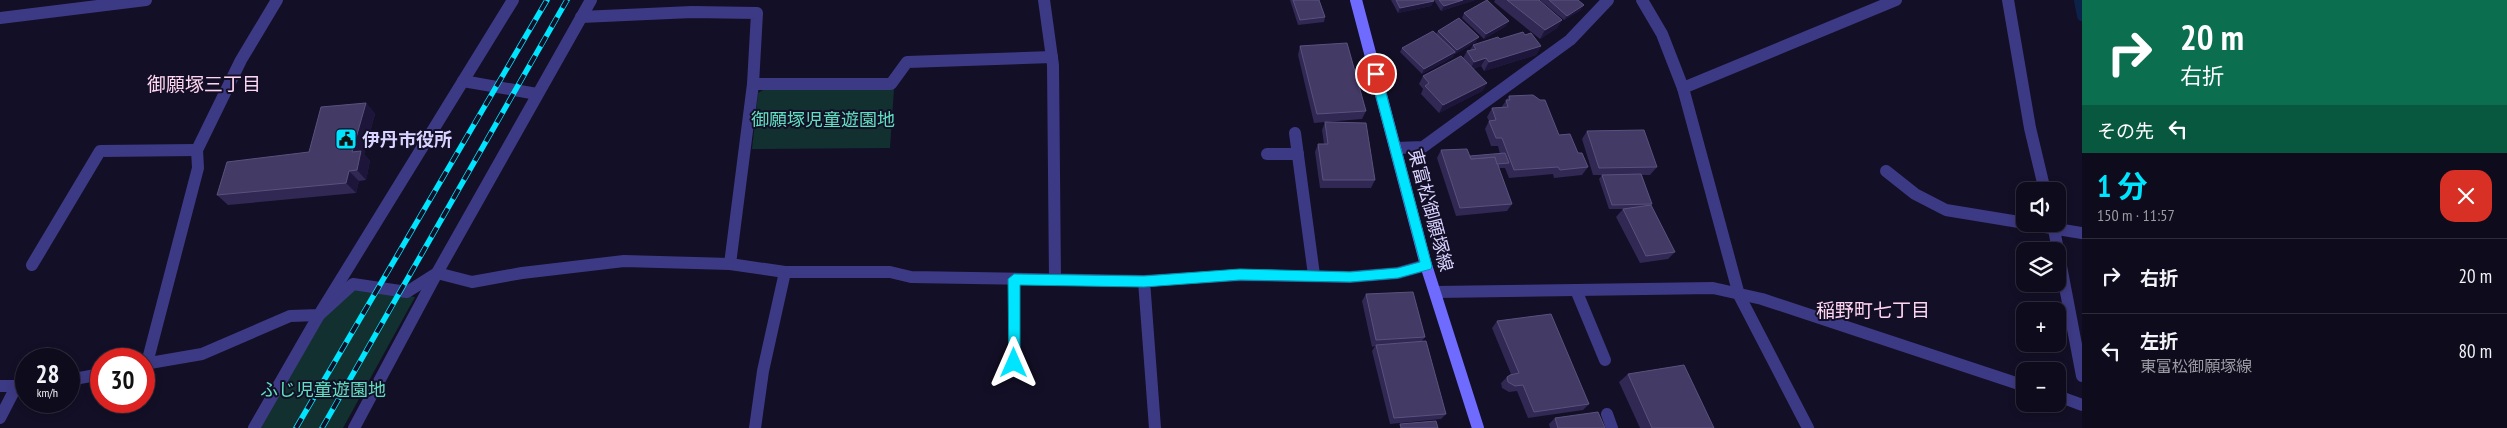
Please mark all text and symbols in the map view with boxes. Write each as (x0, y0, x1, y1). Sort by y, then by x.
text: 20 m (2180, 14, 2244, 60)
icon: right (2097, 20, 2162, 85)
pin (1355, 53, 1397, 95)
icon: arrive (1362, 60, 1390, 88)
text: 右折 (2180, 62, 2224, 90)
district label: 御願塚三丁目 (147, 72, 261, 96)
park label: 御願塚児童遊園地 (751, 108, 895, 131)
icon: left (2164, 115, 2192, 143)
text: その先 (2097, 119, 2154, 143)
public building icon: 伊丹市役所 (334, 127, 358, 151)
place label: 伊丹市役所 (362, 128, 452, 151)
street label: 東富松御願塚線 (1404, 146, 1458, 274)
text: 1 分 (2097, 166, 2148, 205)
button: close (2440, 170, 2492, 222)
map controls (2016, 182, 2066, 412)
button: sound (2016, 182, 2066, 232)
text: 150 m · 11:57 (2097, 205, 2175, 225)
button: layers (2016, 242, 2066, 292)
icon: right (2097, 262, 2125, 290)
text: 20 m (2459, 264, 2492, 288)
text: 右折 (2140, 266, 2178, 290)
district label: 稲野町七丁目 (1816, 298, 1930, 322)
button: + (2016, 302, 2066, 352)
text: 左折 (2140, 329, 2178, 353)
position arrow (987, 336, 1039, 388)
icon: left (2097, 337, 2125, 365)
text: 80 m (2459, 339, 2492, 363)
speed limit sign: 30 (90, 348, 155, 413)
text: 東富松御願塚線 (2140, 356, 2252, 376)
text: 28 (36, 358, 59, 390)
button: − (2016, 362, 2066, 412)
park label: ふじ児童遊園地 (260, 378, 386, 401)
text: km/h (37, 385, 58, 400)

